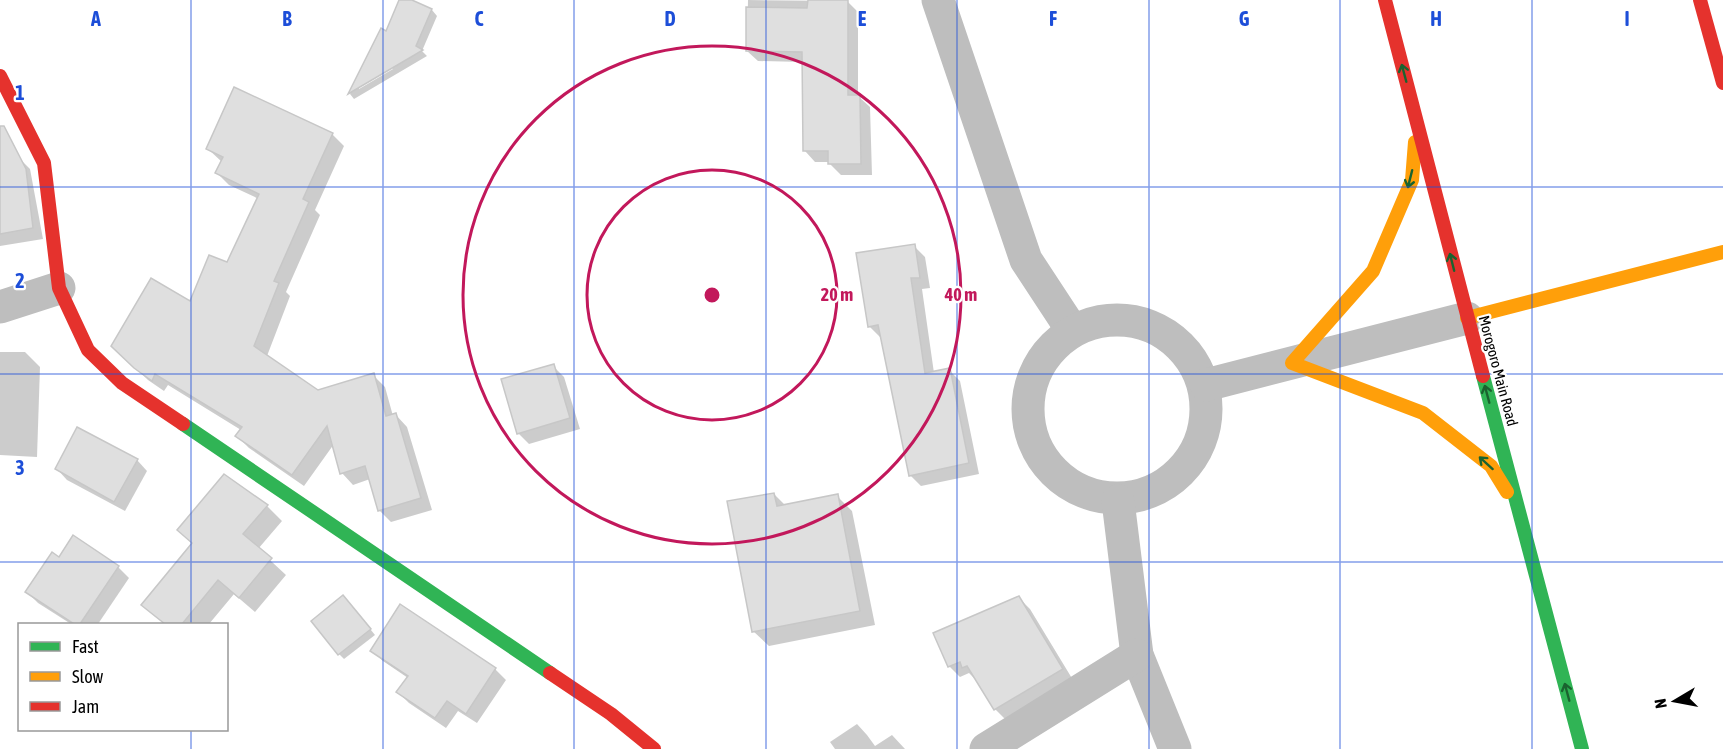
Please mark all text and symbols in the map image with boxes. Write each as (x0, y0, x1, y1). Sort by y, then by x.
text: A (90, 7, 101, 30)
text: B (282, 7, 292, 30)
text: C (475, 7, 484, 30)
text: D (664, 7, 676, 30)
text: E (858, 7, 867, 30)
text: F (1049, 7, 1057, 30)
text: G (1239, 7, 1250, 30)
text: H (1430, 7, 1442, 30)
text: I (1624, 7, 1630, 30)
one-way arrow (1398, 64, 1409, 83)
text: 1 (15, 81, 25, 104)
one-way arrow (1404, 170, 1416, 189)
one-way arrow (1446, 252, 1458, 271)
text: 2 (15, 269, 25, 292)
text: 20 m (821, 284, 853, 305)
text: 40 m (944, 284, 977, 305)
centre of rings (702, 285, 722, 305)
street label: Morogoro Main Road (1476, 314, 1521, 428)
one-way arrow (1481, 385, 1492, 404)
text: 3 (15, 456, 25, 479)
one-way arrow (1479, 456, 1494, 470)
legend (18, 623, 228, 731)
text: Fast (72, 636, 99, 657)
text: Slow (72, 666, 103, 687)
north arrow (1645, 671, 1705, 731)
one-way arrow (1561, 683, 1572, 702)
text: Jam (72, 696, 99, 717)
text: N (1651, 697, 1670, 710)

